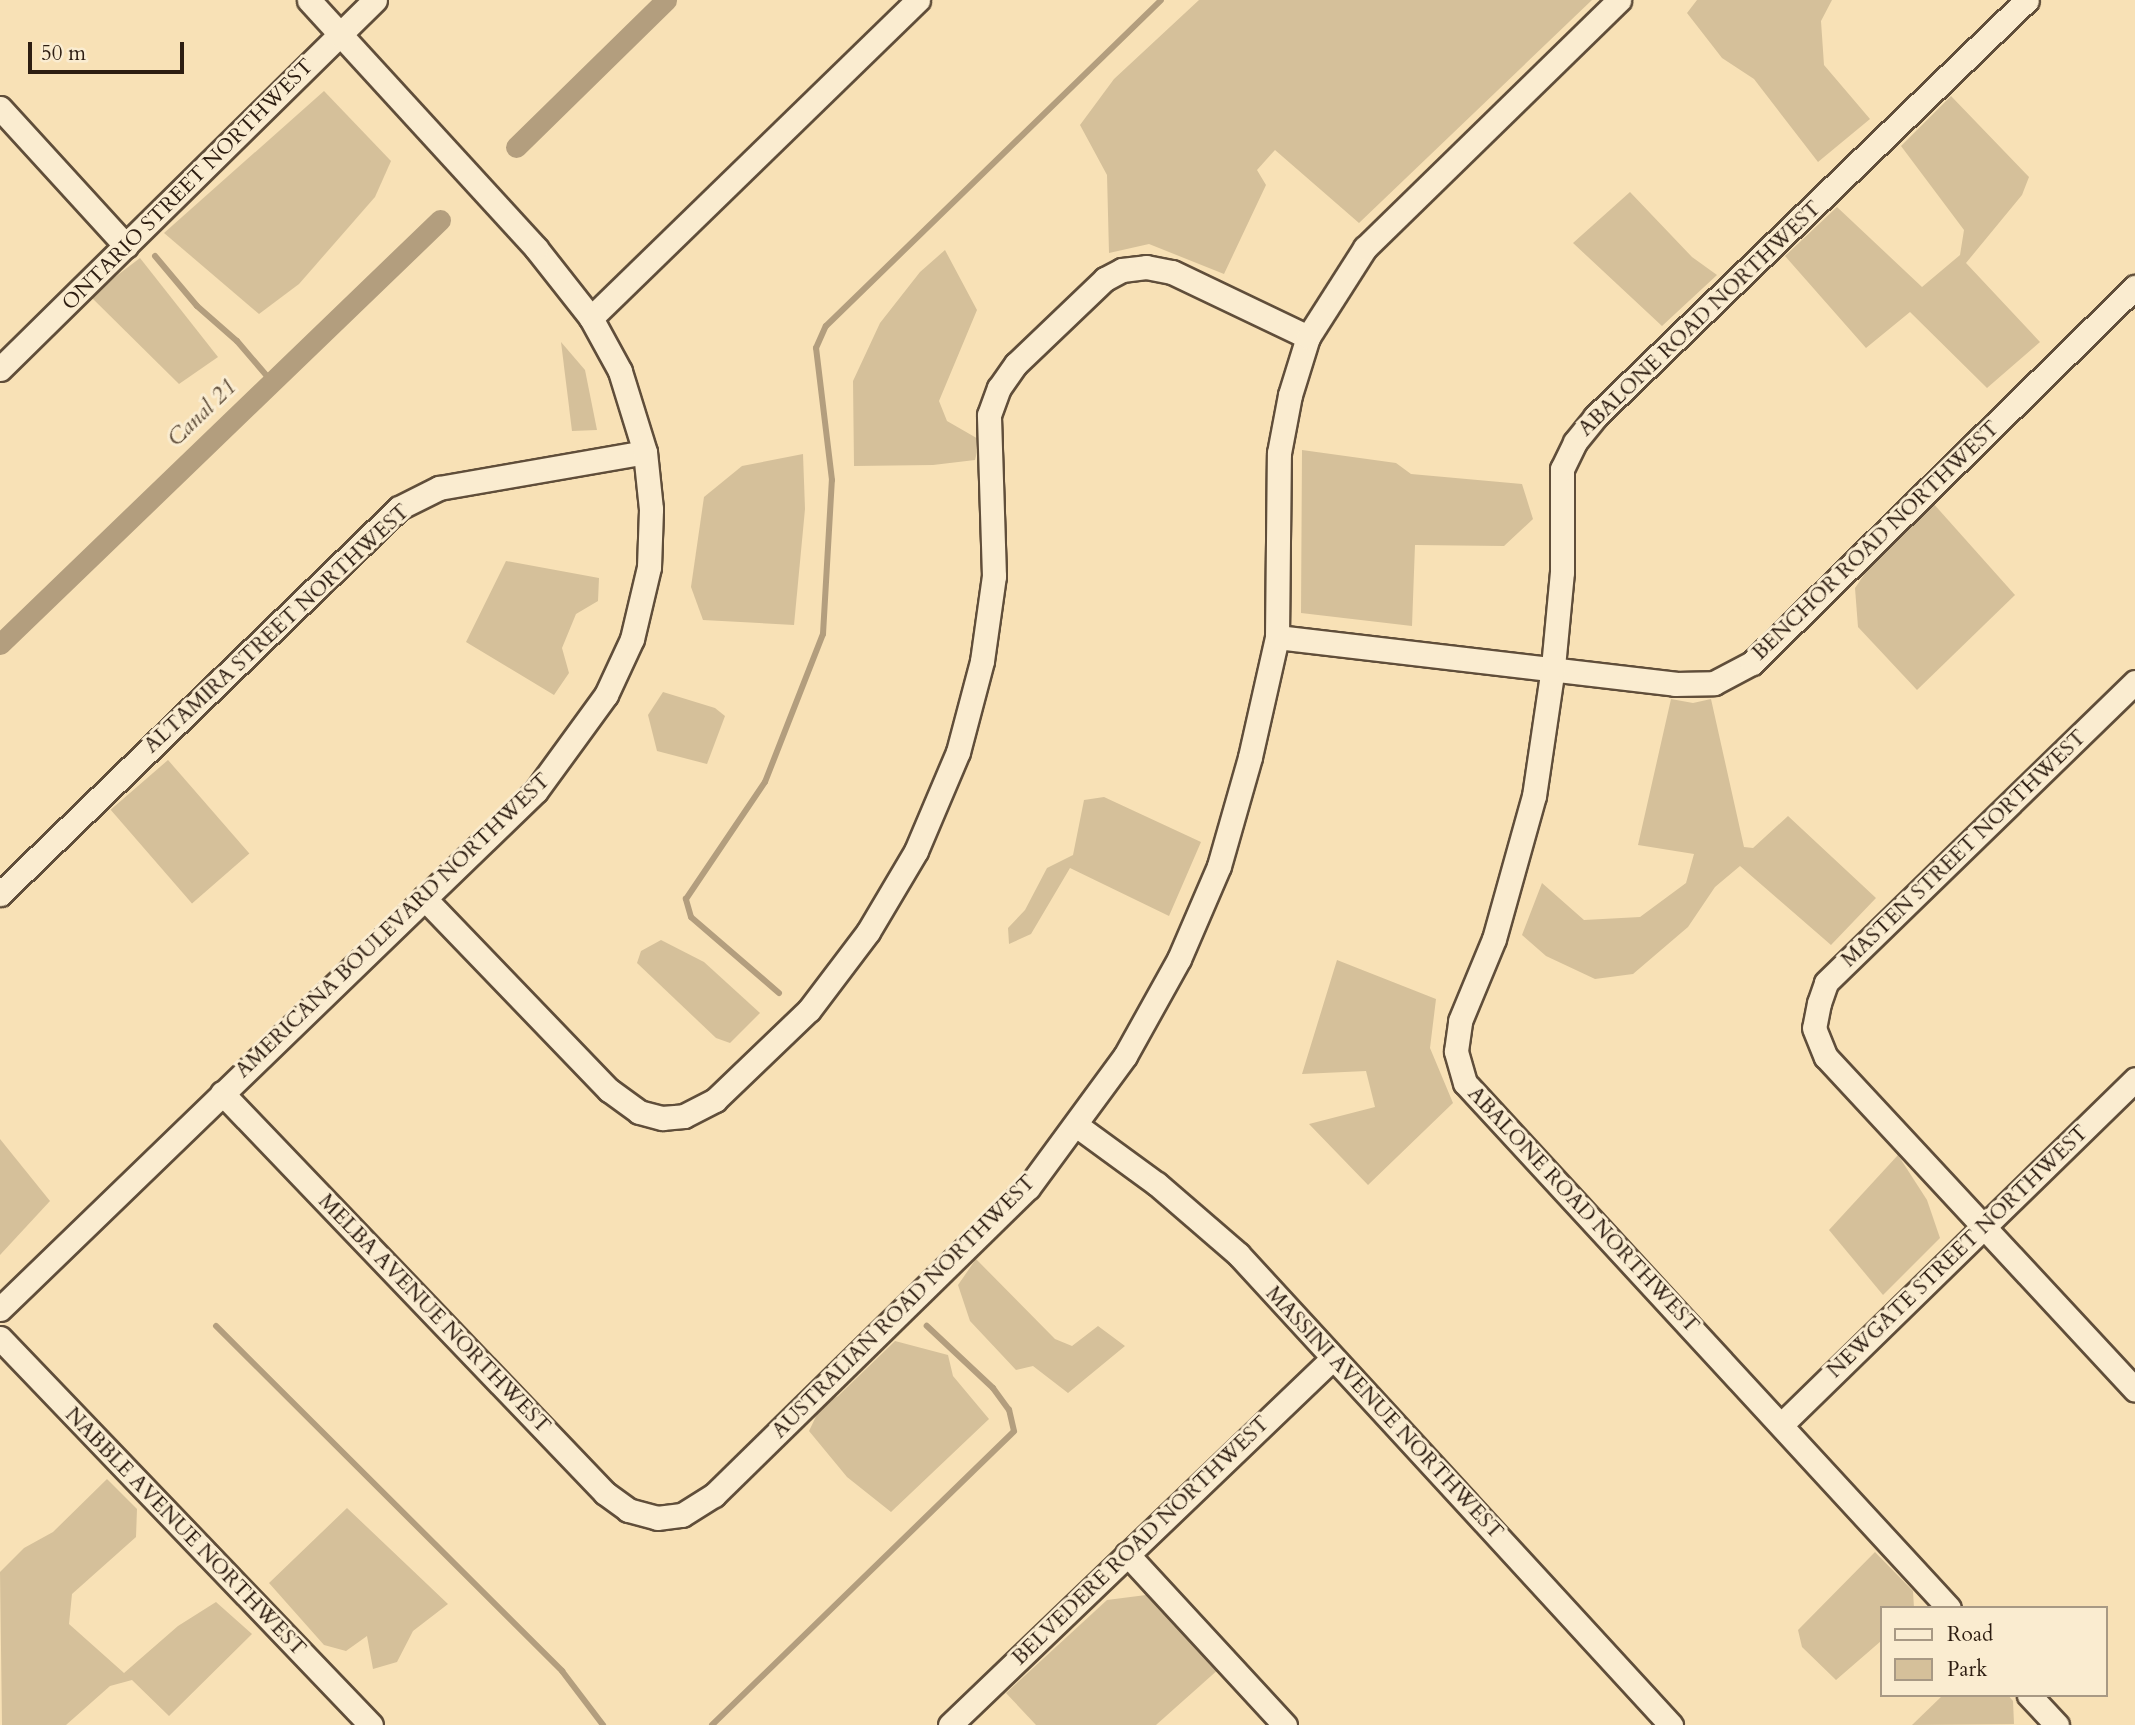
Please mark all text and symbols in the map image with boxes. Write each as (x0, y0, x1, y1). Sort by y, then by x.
scale bar (32, 28, 187, 72)
text: 50 m (41, 39, 86, 68)
street label: ONTARIO STREET NORTHWEST (57, 54, 319, 316)
street label: ABALONE ROAD NORTHWEST (1573, 196, 1827, 442)
water label: Canal 21 (162, 374, 242, 452)
street label: BENCHOR ROAD NORTHWEST (1747, 416, 2005, 666)
street label: ALTAMIRA STREET NORTHWEST (139, 499, 415, 759)
street label: MASTEN STREET NORTHWEST (1836, 725, 2092, 973)
street label: AMERICANA BOULEVARD NORTHWEST (231, 768, 555, 1084)
street label: ABALONE ROAD NORTHWEST (1462, 1082, 1704, 1338)
street label: NEWGATE STREET NORTHWEST (1822, 1120, 2094, 1384)
street label: AUSTRALIAN ROAD NORTHWEST (767, 1170, 1041, 1444)
street label: MELBA AVENUE NORTHWEST (313, 1189, 555, 1439)
street label: MASSINI AVENUE NORTHWEST (1260, 1281, 1508, 1545)
street label: NABBLE AVENUE NORTHWEST (59, 1403, 311, 1661)
street label: BELVEDERE ROAD NORTHWEST (1007, 1411, 1275, 1671)
legend (1880, 1606, 2107, 1697)
text: Road (1947, 1620, 1993, 1649)
text: Park (1947, 1655, 1987, 1684)

